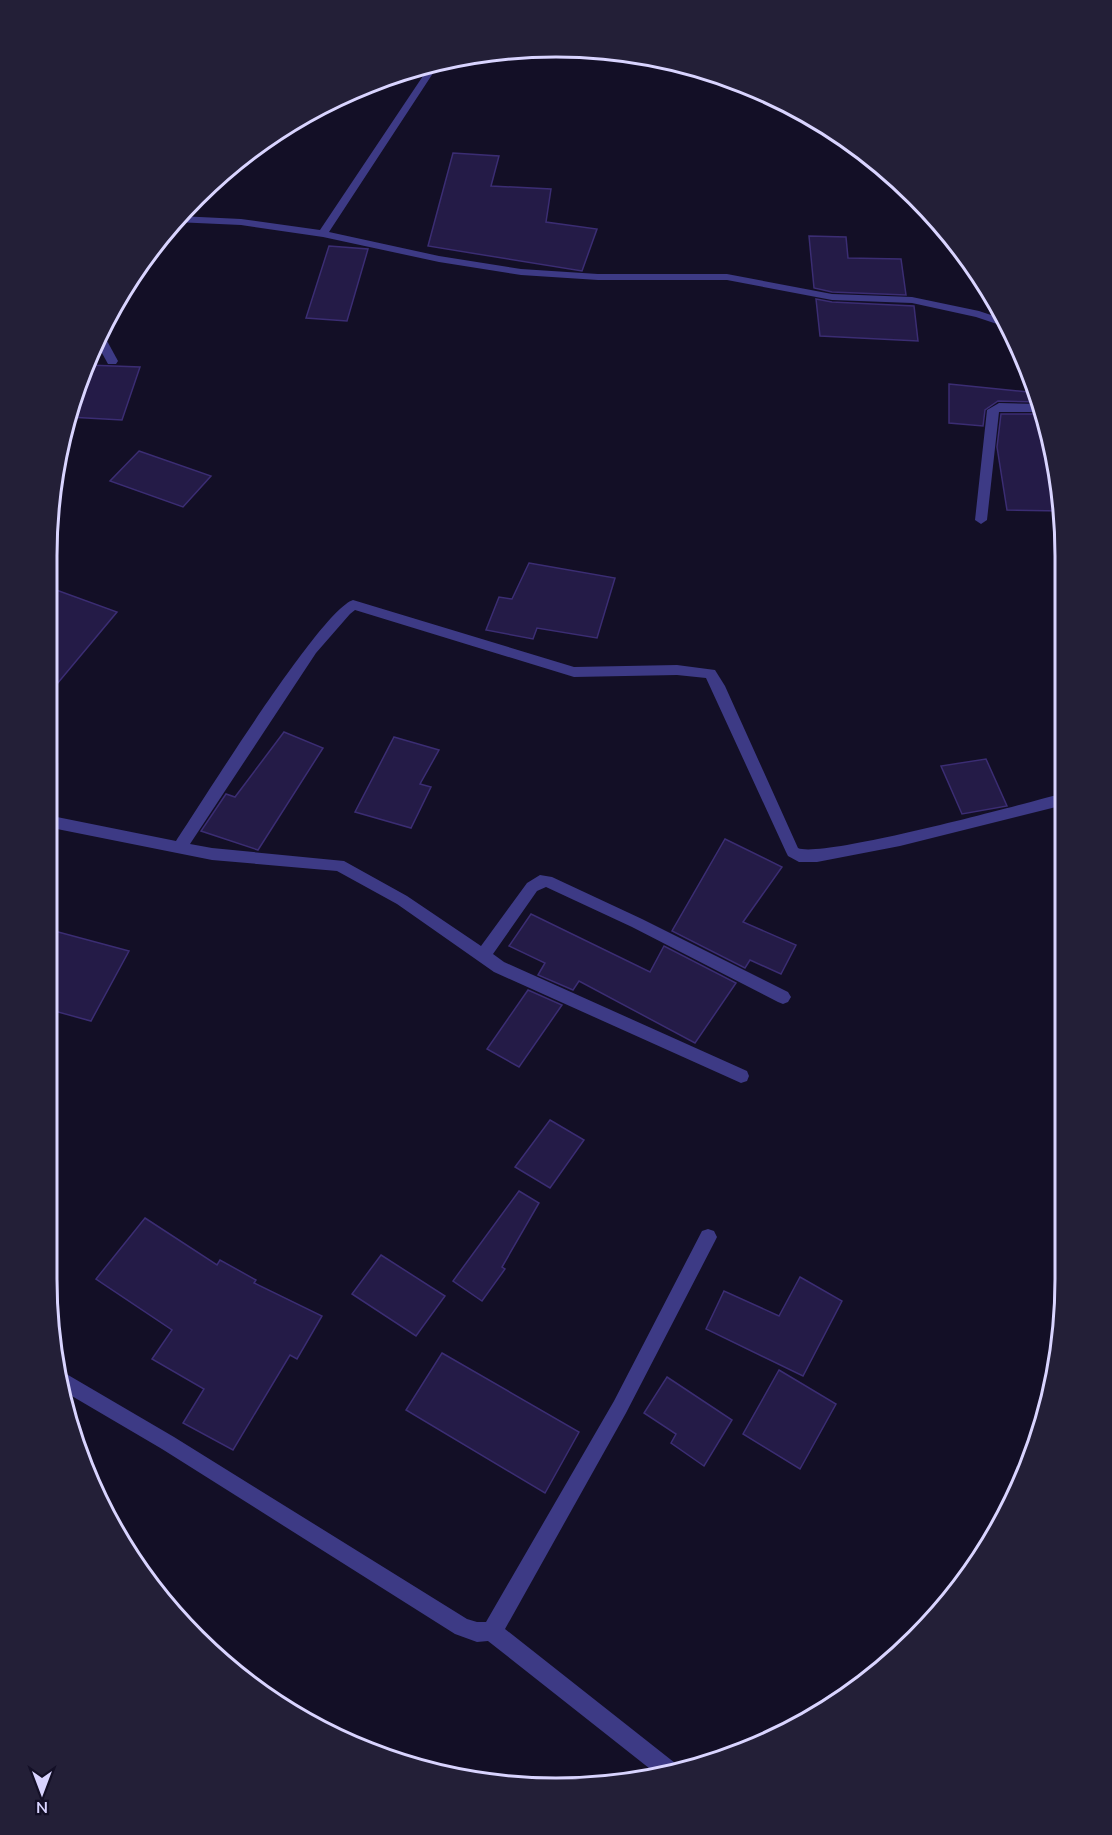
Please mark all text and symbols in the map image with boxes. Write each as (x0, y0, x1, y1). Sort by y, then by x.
north arrow (12, 1763, 72, 1823)
text: N (36, 1796, 48, 1818)

